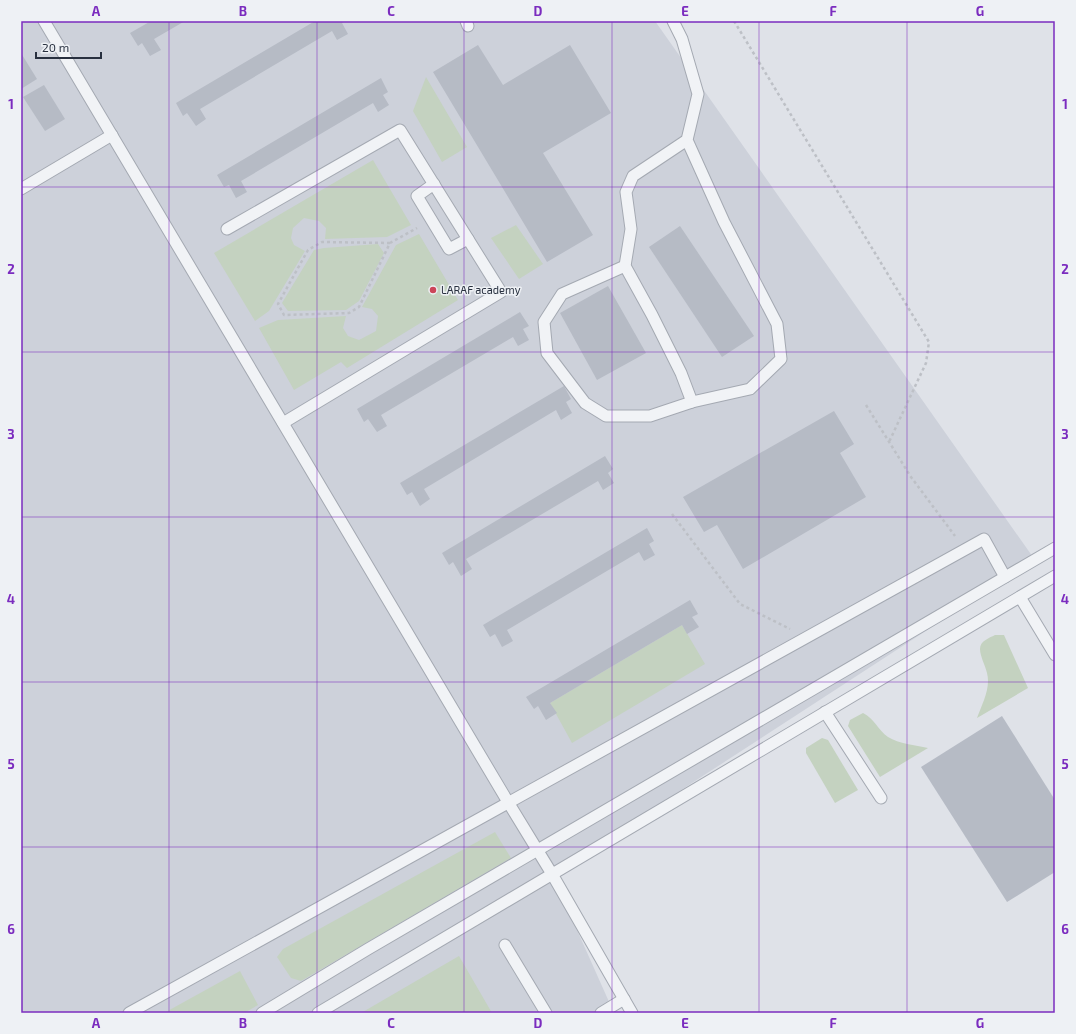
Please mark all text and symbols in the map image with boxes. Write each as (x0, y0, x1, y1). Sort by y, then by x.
text: A (92, 3, 101, 19)
text: B (239, 3, 247, 19)
text: C (387, 3, 395, 19)
text: D (534, 3, 543, 19)
text: E (681, 3, 689, 19)
text: F (829, 3, 837, 19)
text: G (976, 3, 984, 19)
scale bar (36, 34, 101, 60)
text: 20 m (42, 40, 69, 54)
text: 1 (8, 96, 14, 112)
text: 1 (1062, 96, 1068, 112)
text: 2 (7, 261, 15, 277)
text: 2 (1061, 261, 1069, 277)
place label: LARAF academy (441, 283, 521, 296)
marker: LARAF academy (428, 285, 438, 295)
text: 3 (7, 426, 15, 442)
text: 3 (1061, 426, 1069, 442)
text: 4 (7, 591, 15, 607)
text: 4 (1061, 591, 1069, 607)
text: 5 (7, 756, 15, 772)
text: 5 (1061, 756, 1069, 772)
text: 6 (7, 921, 15, 937)
text: 6 (1061, 921, 1069, 937)
text: A (92, 1015, 101, 1031)
text: B (239, 1015, 247, 1031)
text: C (387, 1015, 395, 1031)
text: D (534, 1015, 543, 1031)
text: E (681, 1015, 689, 1031)
text: F (829, 1015, 837, 1031)
text: G (976, 1015, 984, 1031)

